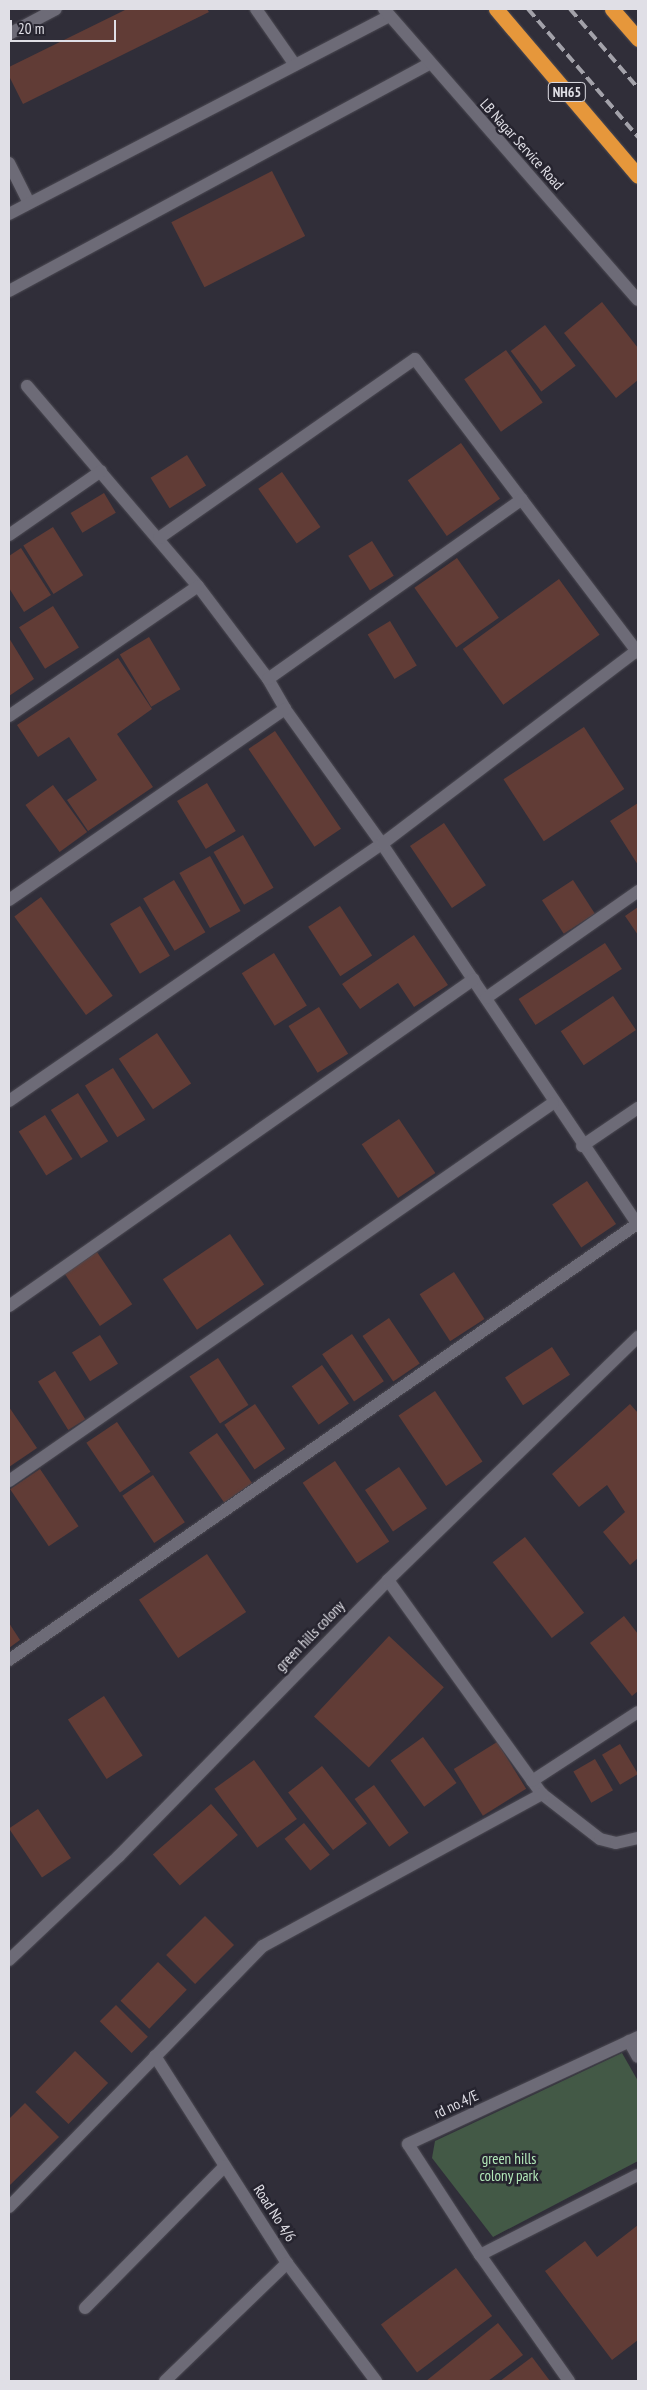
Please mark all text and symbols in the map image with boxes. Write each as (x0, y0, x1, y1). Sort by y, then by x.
scale bar (12, 10, 119, 42)
text: 20 m (18, 19, 44, 38)
road number: NH65 (547, 80, 587, 104)
street label: LB Nagar Service Road (476, 95, 568, 193)
street label: green hills colony (272, 1597, 348, 1675)
street label: rd no.4/E (431, 2086, 481, 2122)
park label: green hills colony park (479, 2149, 539, 2184)
street label: Road No 4/6 (250, 2181, 300, 2245)

